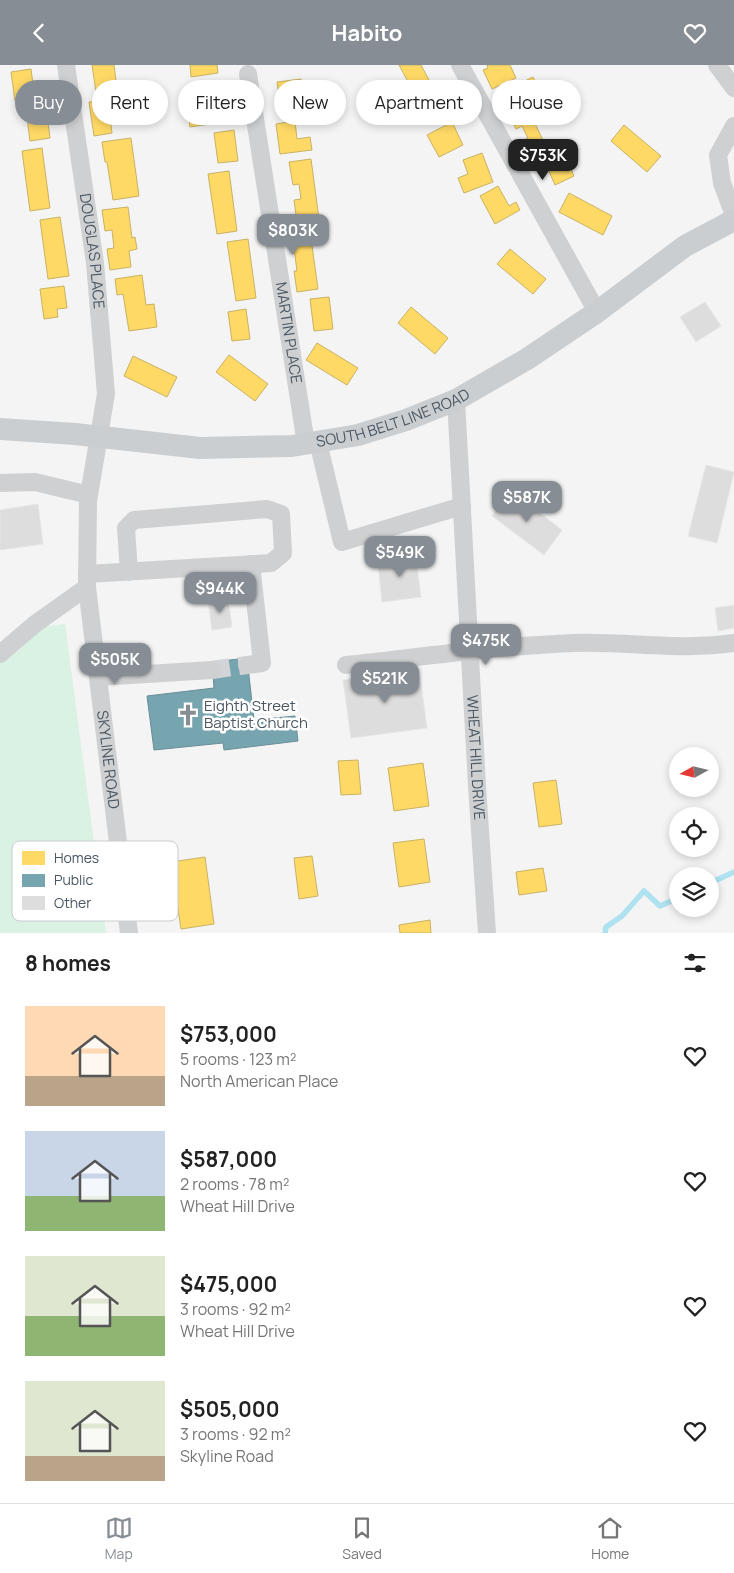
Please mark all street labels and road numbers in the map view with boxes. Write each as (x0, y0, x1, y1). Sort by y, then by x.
street label: DOUGLAS PLACE (75, 192, 110, 310)
street label: MARTIN PLACE (271, 280, 307, 385)
street label: SOUTH BELT LINE ROAD (314, 383, 474, 452)
street label: WHEAT HILL DRIVE (462, 694, 490, 821)
street label: SKYLINE ROAD (92, 709, 125, 810)

